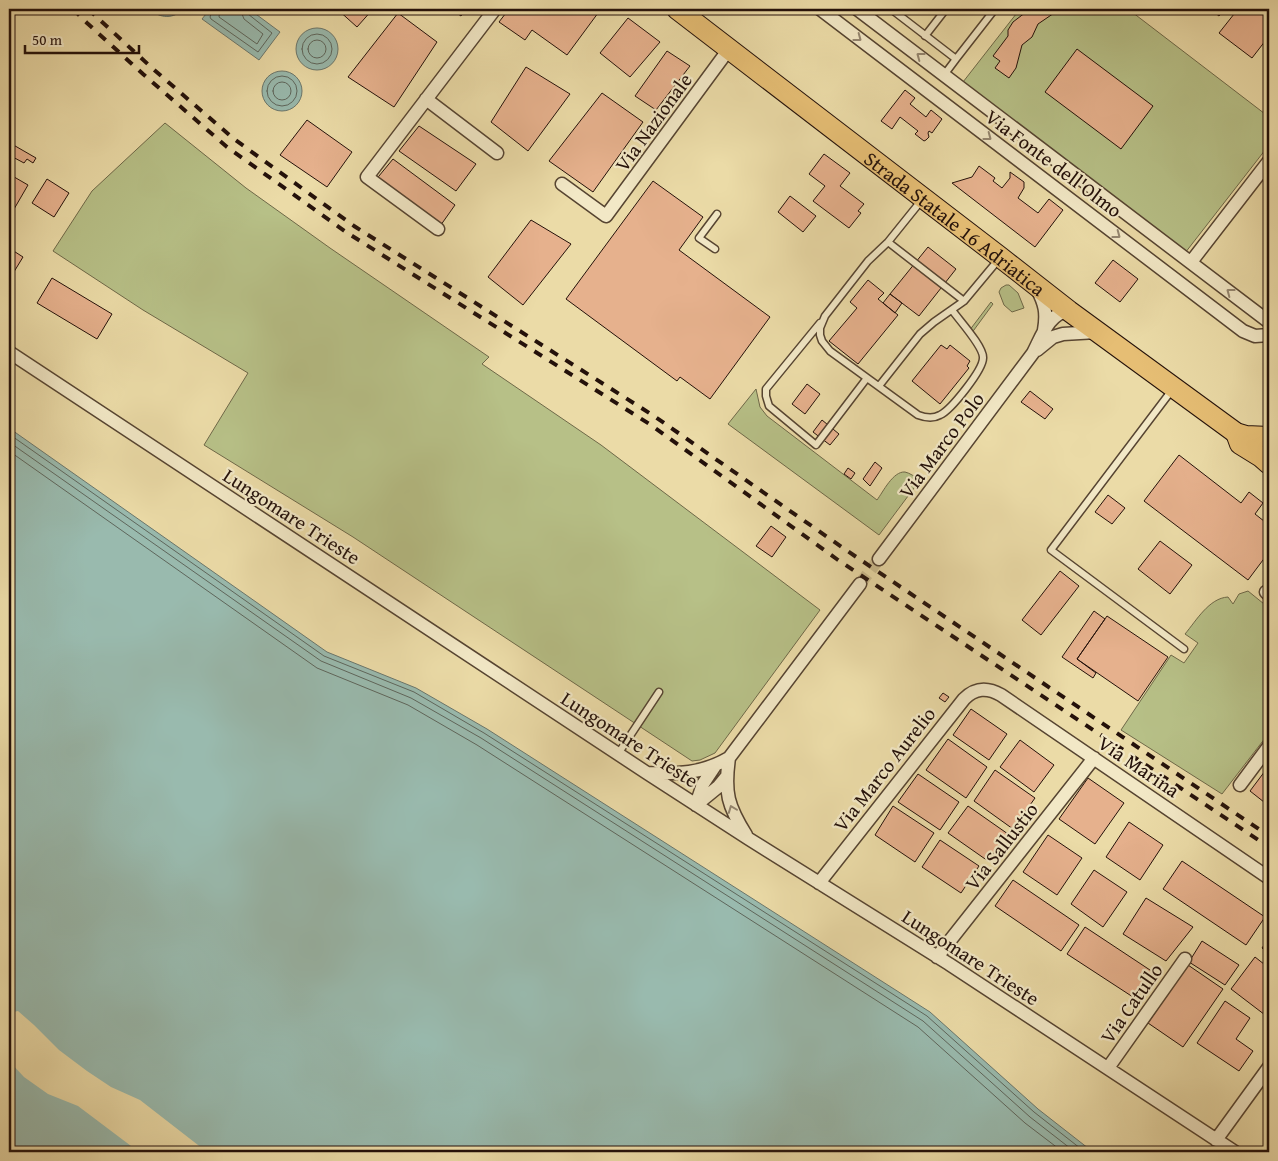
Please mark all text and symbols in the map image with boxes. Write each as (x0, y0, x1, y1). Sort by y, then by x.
scale bar (25, 22, 139, 54)
text: 50 m (32, 29, 63, 50)
one-way arrow (852, 33, 861, 41)
one-way arrow (917, 54, 926, 62)
street label: Via Nazionale (607, 67, 699, 177)
street label: Via Fonte dell'Olmo (980, 102, 1128, 224)
one-way arrow (982, 131, 991, 139)
street label: Strada Statale 16 Adriatica (859, 144, 1052, 302)
one-way arrow (1111, 229, 1121, 238)
one-way arrow (1227, 290, 1236, 298)
street label: Via Marco Polo (891, 386, 991, 504)
street label: Lungomare Trieste (218, 461, 366, 571)
street label: Lungomare Trieste (556, 684, 704, 794)
street label: Via Marco Aurelio (826, 700, 942, 838)
street label: Via Marina (1092, 728, 1186, 804)
street label: Via Sallustio (957, 796, 1045, 896)
one-way arrow (728, 805, 738, 814)
street label: Lungomare Trieste (897, 902, 1045, 1012)
street label: Via Catullo (1093, 957, 1169, 1049)

